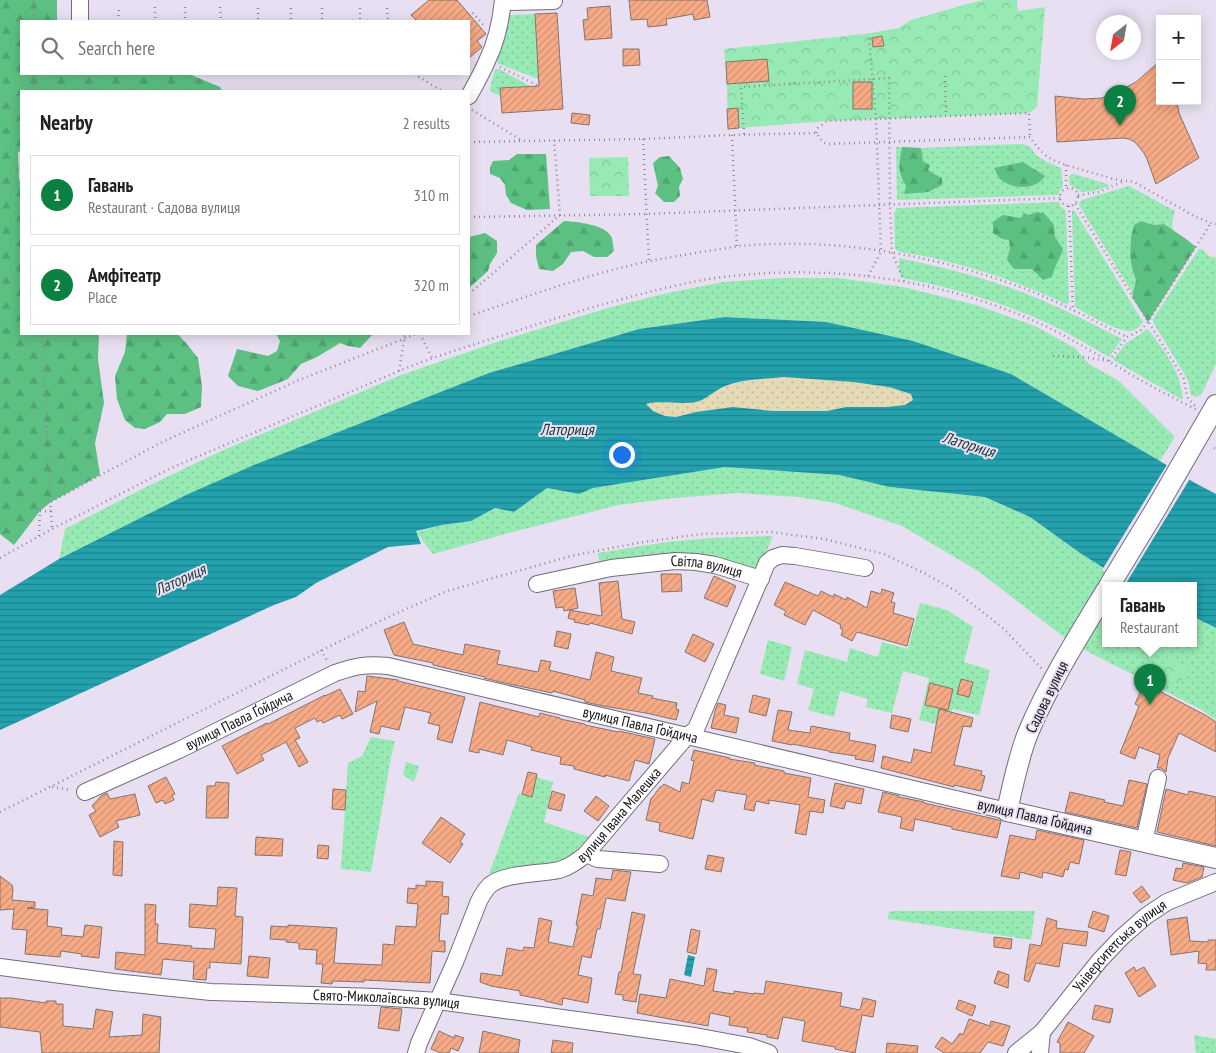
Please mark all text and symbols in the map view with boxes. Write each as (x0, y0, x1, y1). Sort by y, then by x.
north arrow (1096, 15, 1141, 60)
map controls (1156, 15, 1201, 105)
button: + (1156, 15, 1201, 60)
search box (20, 20, 470, 75)
icon: search (38, 34, 66, 62)
text: Search here (78, 36, 155, 60)
button: − (1156, 60, 1201, 105)
pin: 2 (1104, 85, 1136, 126)
text: Nearby (40, 109, 93, 136)
text: 2 results (403, 113, 450, 133)
text: Гавань (88, 173, 133, 197)
text: 1 (53, 185, 61, 205)
text: 310 m (414, 185, 449, 205)
text: Restaurant · Садова вулиця (88, 197, 240, 217)
text: Амфітеатр (88, 263, 161, 287)
text: 2 (53, 275, 61, 295)
text: 320 m (414, 275, 449, 295)
text: Place (88, 287, 117, 307)
water label: Латориця (539, 419, 596, 439)
water label: Латориця (940, 426, 999, 462)
your location (609, 442, 635, 468)
street label: Світла вулиця (670, 551, 745, 582)
water label: Латориця (151, 558, 210, 600)
popup (1102, 582, 1197, 647)
text: Гавань (1120, 593, 1165, 617)
text: Restaurant (1120, 617, 1179, 637)
street label: Садова вулиця (1021, 657, 1072, 736)
pin: 1 (1134, 664, 1166, 705)
street label: вулиця Павла Ґойдича (182, 685, 296, 754)
street label: вулиця Павла Ґойдича (581, 702, 700, 747)
street label: вулиця Івана Малешка (573, 763, 665, 867)
street label: вулиця Павла Ґойдича (976, 794, 1094, 839)
street label: Університетська вулиця (1068, 895, 1170, 995)
street label: Свято-Миколаївська вулиця (313, 985, 461, 1013)

